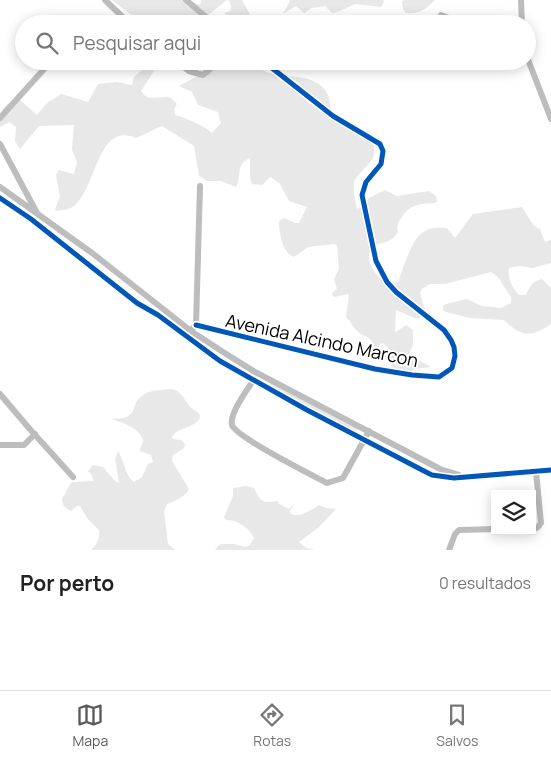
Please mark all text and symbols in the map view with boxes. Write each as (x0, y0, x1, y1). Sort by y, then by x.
search box (15, 15, 536, 70)
icon: search (33, 29, 61, 57)
text: Pesquisar aqui (73, 30, 201, 56)
street label: Avenida Alcindo Marcon (223, 308, 421, 372)
map controls (491, 490, 536, 535)
button: layers (491, 490, 536, 535)
text: Por perto (20, 569, 114, 597)
text: 0 resultados (439, 572, 531, 594)
tab: Mapa (73, 701, 108, 750)
tab: Rotas (253, 701, 291, 750)
tab: Salvos (436, 701, 478, 750)

